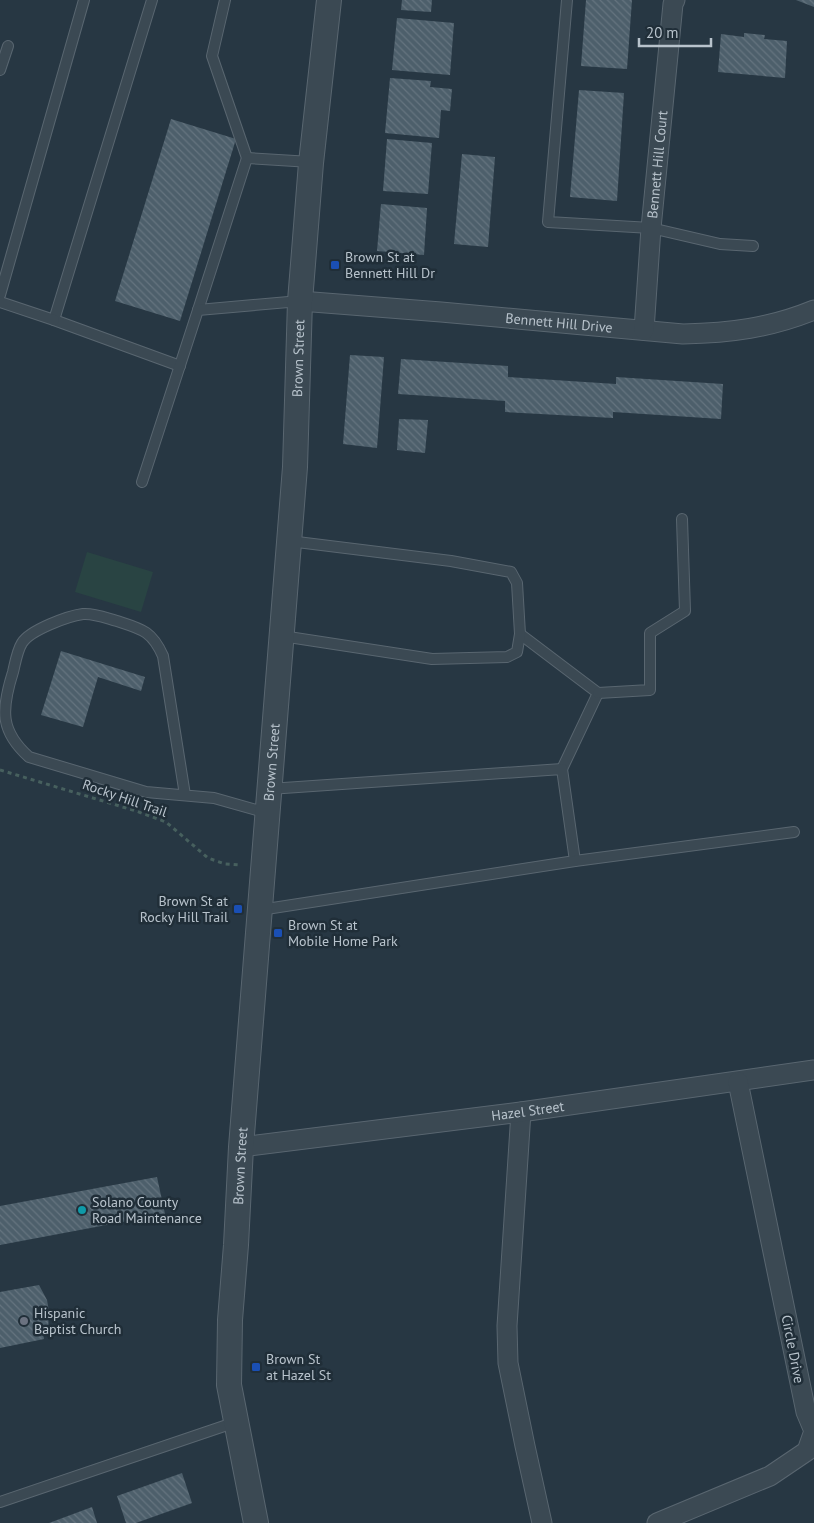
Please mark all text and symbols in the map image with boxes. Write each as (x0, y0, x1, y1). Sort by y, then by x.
scale bar (639, 15, 712, 47)
text: 20 m (646, 23, 679, 42)
street label: Bennett Hill Court (643, 109, 672, 220)
place label: Brown St at Bennett Hill Dr (345, 248, 435, 282)
marker: Brown St at Bennett Hill Dr (329, 259, 341, 271)
street label: Bennett Hill Drive (505, 309, 613, 337)
street label: Brown Street (288, 319, 308, 397)
street label: Brown Street (260, 722, 284, 802)
street label: Rocky Hill Trail (80, 775, 170, 821)
place label: Brown St at Rocky Hill Trail (140, 892, 228, 926)
marker: Brown St at Rocky Hill Trail (232, 903, 244, 915)
place label: Brown St at Mobile Home Park (288, 916, 398, 950)
marker: Brown St at Mobile Home Park (272, 927, 284, 939)
street label: Hazel Street (490, 1097, 566, 1125)
street label: Brown Street (229, 1126, 252, 1205)
place label: Solano County Road Maintenance (92, 1193, 202, 1227)
marker: Solano County Road Maintenance (76, 1204, 88, 1216)
place label: Hispanic Baptist Church (34, 1304, 122, 1338)
street label: Circle Drive (778, 1313, 808, 1385)
marker: Hispanic Baptist Church (18, 1315, 30, 1327)
place label: Brown St at Hazel St (266, 1350, 331, 1384)
marker: Brown St at Hazel St (250, 1361, 262, 1373)

